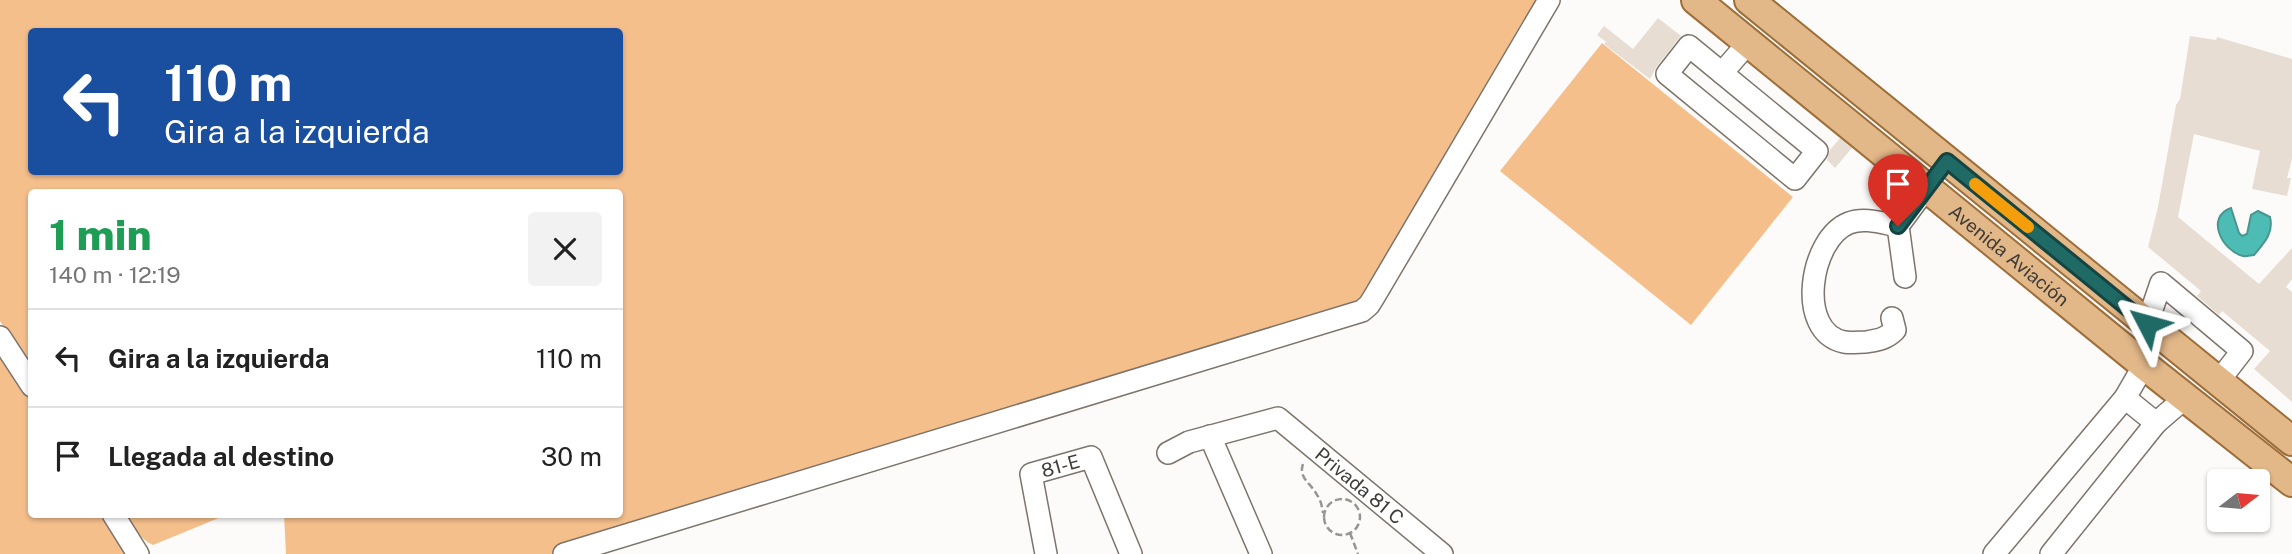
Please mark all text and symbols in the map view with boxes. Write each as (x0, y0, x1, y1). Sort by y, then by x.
text: 110 m (164, 54, 292, 112)
icon: left (49, 56, 140, 147)
text: Gira a la izquierda (164, 113, 430, 150)
pin (1868, 154, 1928, 226)
icon: arrive (1879, 165, 1917, 203)
street label: Avenida Aviación (1945, 200, 2074, 311)
text: 1 min (49, 210, 152, 259)
button: close (528, 212, 602, 286)
text: 140 m · 12:19 (49, 261, 181, 288)
position arrow (2110, 287, 2184, 361)
icon: left (49, 339, 87, 377)
text: Gira a la izquierda (108, 343, 330, 374)
text: 110 m (536, 343, 602, 374)
icon: arrive (49, 437, 87, 475)
text: Llegada al destino (108, 441, 334, 472)
text: 30 m (541, 441, 602, 472)
street label: Privada 81 C (1311, 443, 1408, 529)
street label: 81-E (1039, 450, 1082, 482)
north arrow (2207, 469, 2270, 532)
map controls (2207, 469, 2270, 532)

